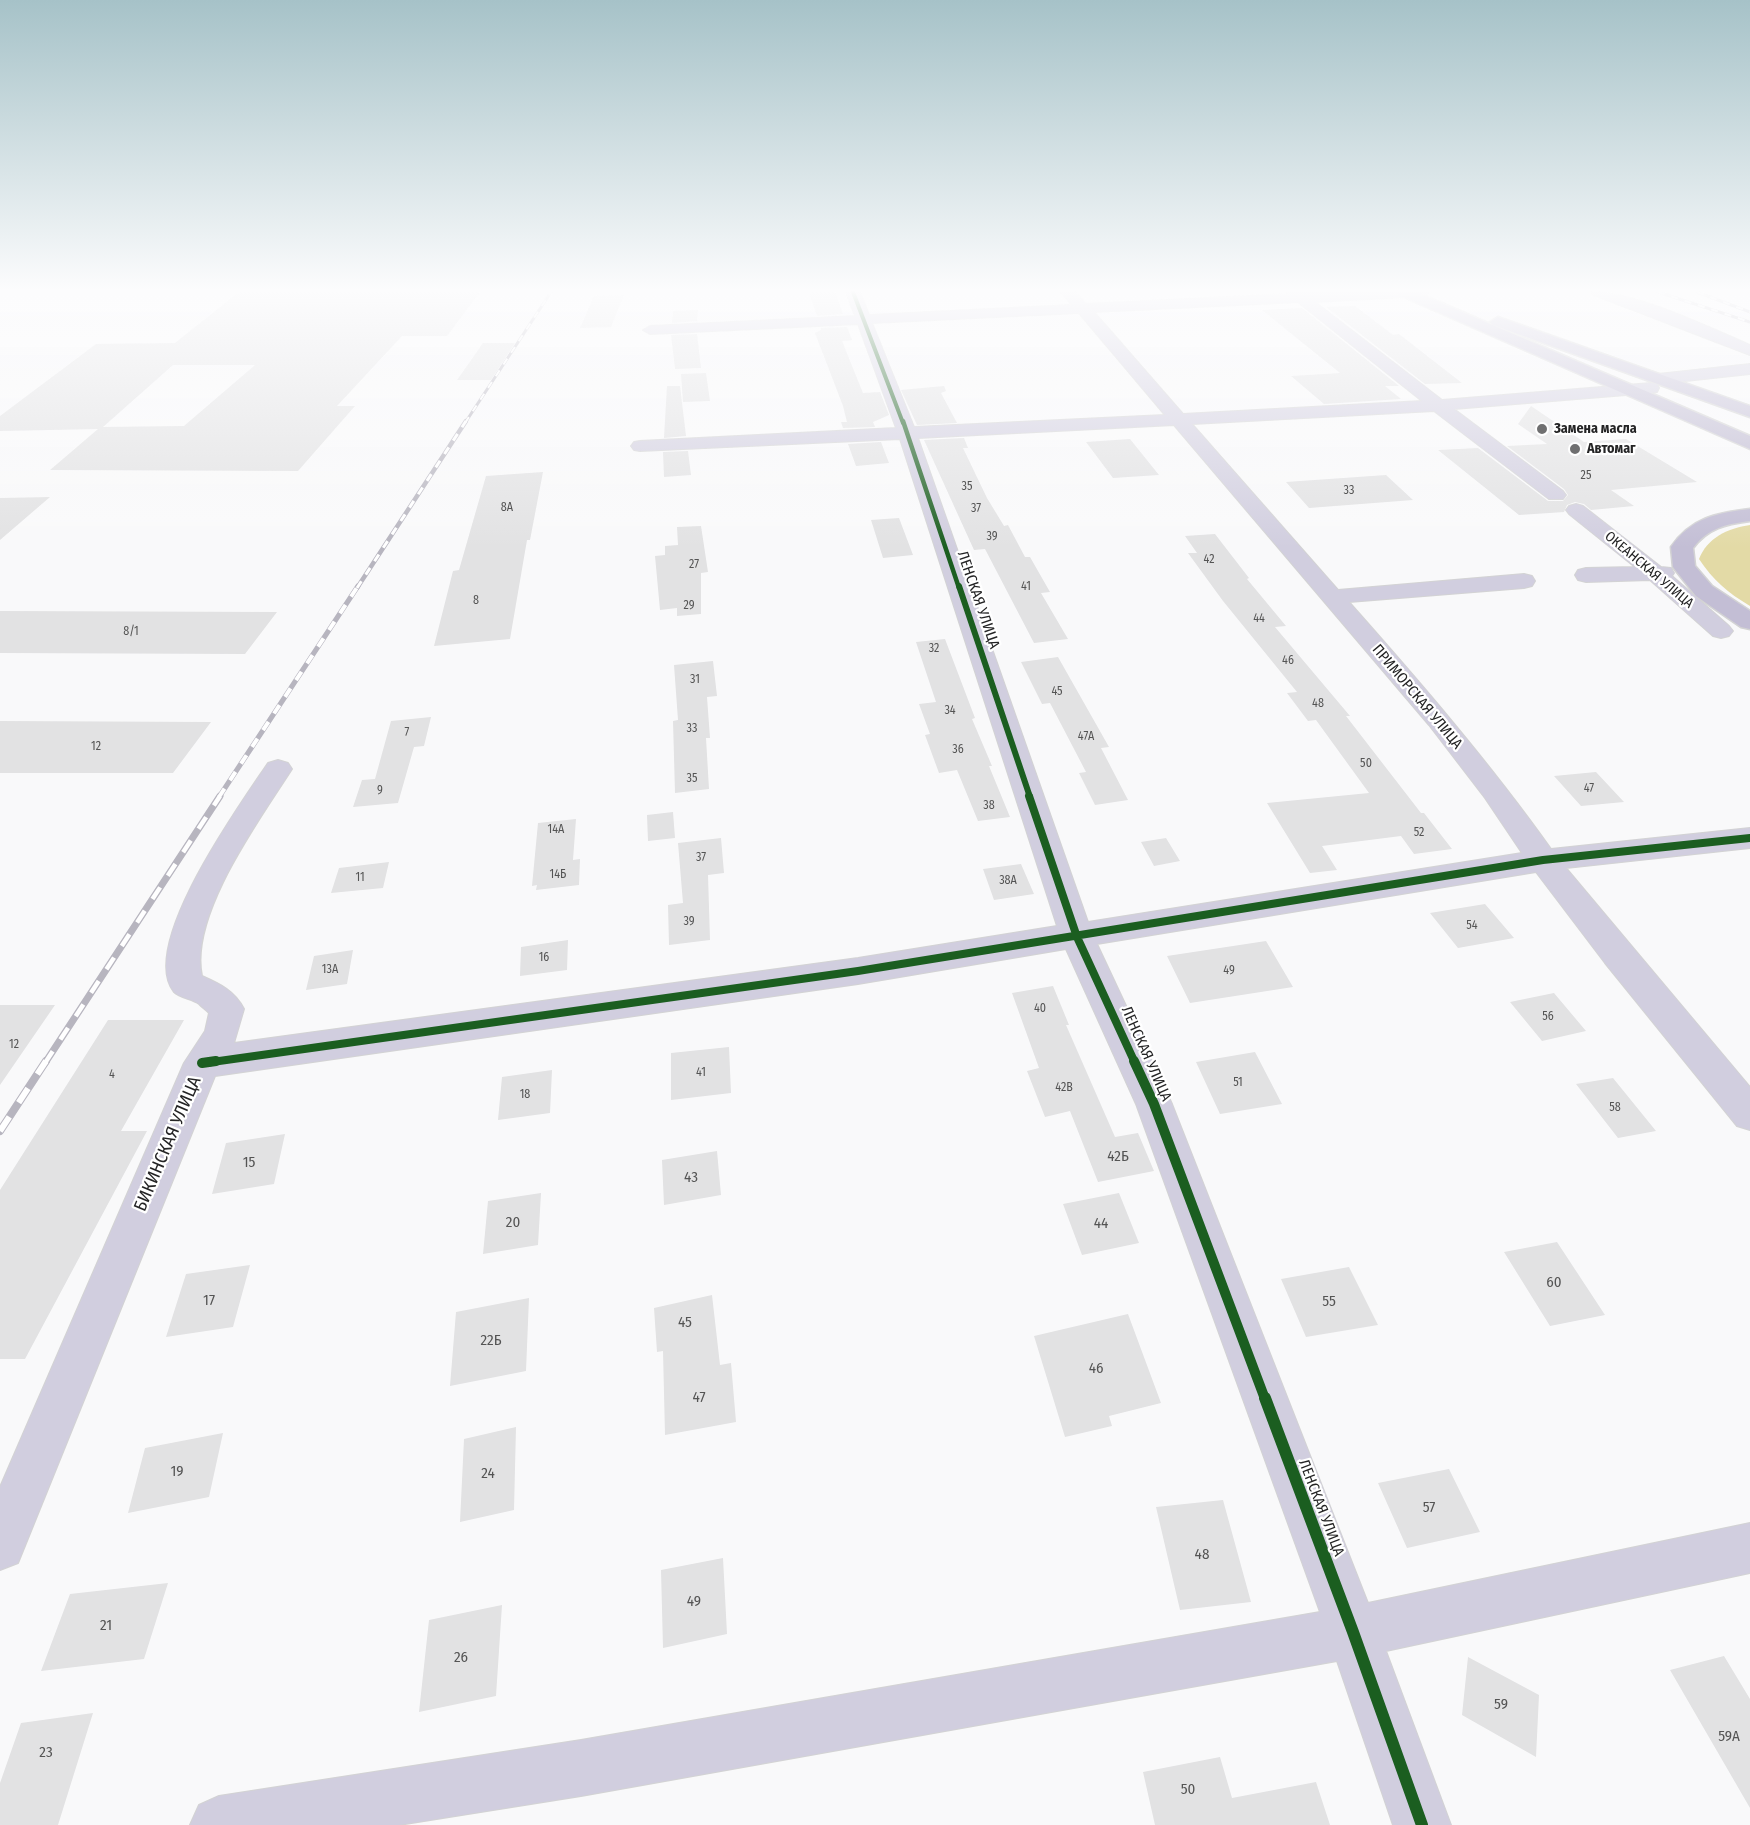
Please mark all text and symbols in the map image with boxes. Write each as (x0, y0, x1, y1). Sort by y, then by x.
place label: Замена масла (1554, 421, 1637, 437)
marker: Замена масла (1535, 422, 1549, 436)
place label: Автомаг (1587, 441, 1636, 457)
marker: Автомаг (1568, 442, 1582, 456)
house number: 25 (1581, 469, 1591, 483)
house number: 35 (962, 480, 972, 494)
house number: 33 (1344, 484, 1354, 498)
house number: 8А (501, 501, 513, 515)
house number: 37 (971, 502, 981, 516)
street label: ОКЕАНСКАЯ УЛИЦА (1601, 528, 1697, 612)
house number: 39 (986, 530, 998, 544)
street label: ЛЕНСКАЯ УЛИЦА (953, 549, 1003, 651)
house number: 42 (1204, 553, 1214, 567)
house number: 27 (689, 558, 699, 572)
house number: 41 (1021, 580, 1031, 594)
house number: 8 (473, 594, 479, 608)
house number: 29 (683, 599, 695, 613)
house number: 44 (1253, 612, 1265, 626)
house number: 8/1 (123, 625, 139, 639)
street label: ПРИМОРСКАЯ УЛИЦА (1368, 641, 1466, 753)
house number: 32 (929, 642, 939, 656)
house number: 46 (1282, 654, 1294, 668)
house number: 31 (690, 673, 700, 687)
house number: 45 (1051, 685, 1063, 699)
house number: 48 (1312, 697, 1324, 711)
house number: 34 (944, 704, 956, 718)
house number: 33 (687, 722, 697, 736)
house number: 7 (405, 726, 409, 740)
house number: 47А (1078, 730, 1094, 744)
house number: 12 (91, 740, 101, 754)
house number: 36 (952, 743, 964, 757)
house number: 50 (1360, 757, 1372, 771)
house number: 35 (687, 772, 697, 786)
house number: 47 (1584, 782, 1594, 796)
house number: 9 (377, 784, 383, 798)
house number: 38 (983, 799, 995, 813)
house number: 14А (548, 823, 564, 837)
house number: 52 (1414, 826, 1424, 840)
house number: 37 (696, 851, 706, 865)
house number: 14Б (550, 868, 566, 882)
house number: 11 (355, 871, 365, 885)
house number: 38А (999, 874, 1017, 888)
house number: 39 (683, 915, 695, 929)
house number: 54 (1466, 919, 1478, 933)
house number: 16 (539, 951, 549, 965)
house number: 13А (322, 963, 338, 977)
house number: 49 (1223, 964, 1235, 978)
house number: 40 (1034, 1002, 1046, 1016)
street label: ЛЕНСКАЯ УЛИЦА (1117, 1004, 1175, 1104)
house number: 56 (1542, 1010, 1554, 1024)
house number: 12 (9, 1038, 19, 1052)
house number: 41 (696, 1066, 706, 1080)
house number: 4 (109, 1068, 115, 1082)
street label: БИКИНСКАЯ УЛИЦА (130, 1073, 206, 1215)
house number: 51 (1233, 1076, 1243, 1090)
house number: 42В (1055, 1081, 1073, 1095)
house number: 18 (520, 1088, 530, 1102)
house number: 58 (1609, 1101, 1621, 1115)
house number: 42Б (1107, 1148, 1129, 1166)
house number: 15 (243, 1154, 255, 1172)
house number: 43 (684, 1169, 698, 1187)
house number: 20 (506, 1214, 520, 1232)
house number: 44 (1094, 1215, 1108, 1233)
house number: 60 (1546, 1274, 1562, 1292)
house number: 17 (203, 1292, 215, 1310)
house number: 55 (1322, 1293, 1336, 1311)
house number: 45 (678, 1314, 692, 1332)
house number: 22Б (480, 1332, 502, 1350)
house number: 46 (1089, 1360, 1103, 1378)
house number: 47 (692, 1389, 706, 1407)
street label: ЛЕНСКАЯ УЛИЦА (1294, 1457, 1348, 1559)
house number: 19 (170, 1463, 184, 1481)
house number: 24 (481, 1465, 495, 1483)
house number: 57 (1423, 1499, 1435, 1517)
house number: 48 (1195, 1546, 1209, 1564)
house number: 49 (687, 1593, 701, 1611)
house number: 21 (100, 1617, 112, 1635)
house number: 26 (454, 1649, 468, 1667)
house number: 59 (1494, 1696, 1508, 1714)
house number: 59А (1718, 1728, 1740, 1746)
house number: 23 (39, 1744, 53, 1762)
house number: 50 (1181, 1781, 1195, 1799)

